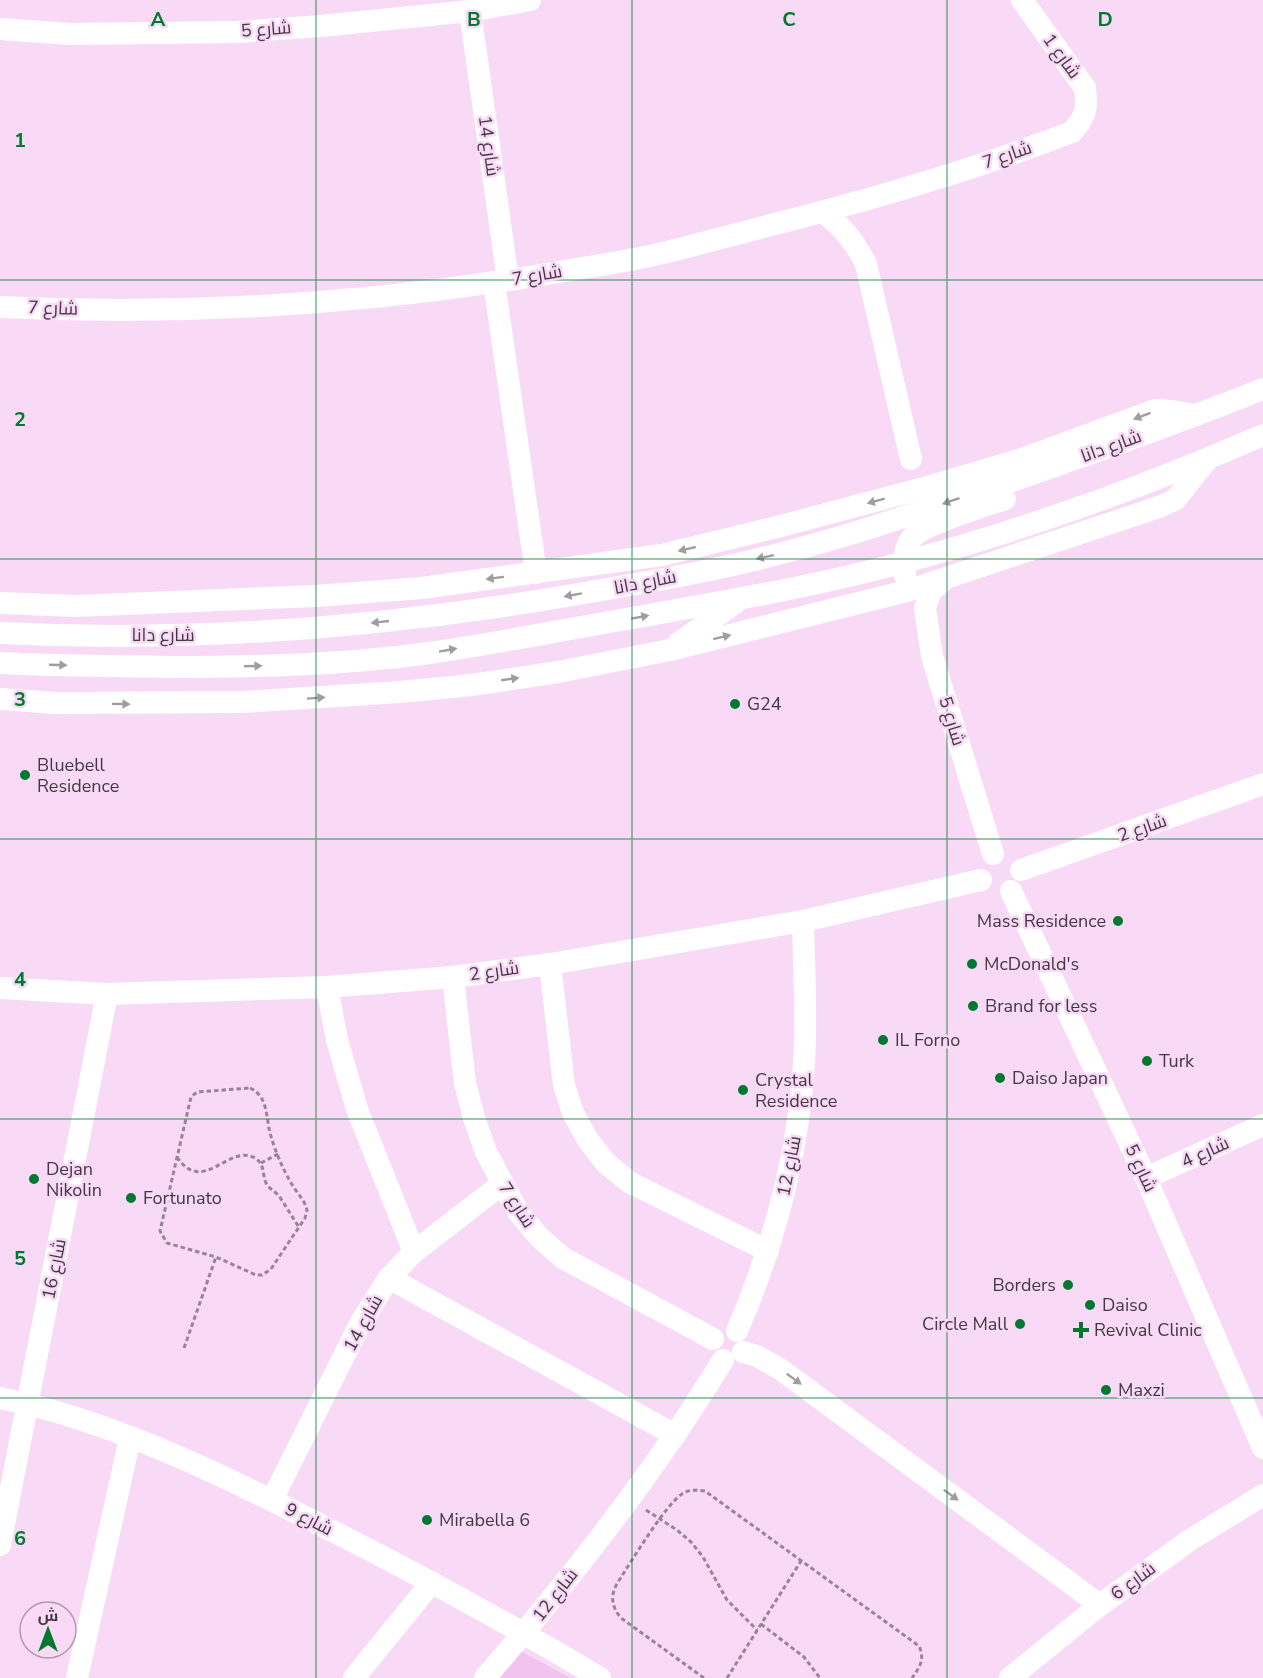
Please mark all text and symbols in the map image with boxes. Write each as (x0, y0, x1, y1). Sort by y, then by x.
text: A (151, 6, 166, 33)
text: B (467, 6, 481, 33)
text: C (782, 6, 796, 33)
text: D (1097, 6, 1113, 33)
street label: شارع 5 (240, 15, 292, 43)
street label: شارع 1 (1038, 29, 1086, 83)
street label: شارع 14 (473, 114, 505, 178)
text: 1 (14, 127, 26, 154)
street label: شارع 7 (979, 135, 1035, 175)
street label: شارع 7 (510, 259, 564, 291)
street label: شارع 7 (27, 295, 79, 321)
text: 2 (14, 406, 26, 433)
one-way arrow (1132, 411, 1150, 421)
street label: شارع دانا (1077, 424, 1145, 468)
one-way arrow (867, 497, 885, 507)
one-way arrow (942, 497, 960, 507)
one-way arrow (678, 544, 696, 554)
one-way arrow (755, 553, 774, 563)
street label: شارع دانا (612, 564, 678, 600)
one-way arrow (485, 574, 504, 583)
one-way arrow (564, 591, 583, 600)
one-way arrow (630, 612, 649, 621)
one-way arrow (371, 617, 390, 627)
street label: شارع دانا (131, 623, 195, 647)
one-way arrow (713, 631, 731, 641)
one-way arrow (438, 645, 457, 654)
one-way arrow (49, 661, 68, 670)
one-way arrow (244, 661, 263, 670)
one-way arrow (501, 674, 520, 683)
text: 3 (14, 686, 26, 713)
place label: G24 (747, 692, 782, 716)
one-way arrow (307, 693, 326, 702)
street label: شارع 5 (933, 693, 971, 749)
marker: G24 (728, 697, 742, 711)
one-way arrow (112, 699, 131, 708)
place label: Bluebell Residence (37, 753, 119, 798)
marker: Bluebell Residence (18, 768, 32, 782)
street label: شارع 2 (1114, 808, 1170, 848)
place label: Mass Residence (977, 909, 1106, 933)
marker: Mass Residence (1111, 914, 1125, 928)
place label: McDonald's (984, 952, 1079, 976)
street label: شارع 2 (467, 956, 521, 986)
marker: McDonald's (965, 957, 979, 971)
text: 4 (14, 966, 26, 993)
place label: Brand for less (985, 994, 1097, 1018)
marker: Brand for less (966, 999, 980, 1013)
place label: IL Forno (895, 1028, 960, 1052)
marker: IL Forno (876, 1033, 890, 1047)
place label: Turk (1159, 1049, 1195, 1073)
marker: Turk (1140, 1054, 1154, 1068)
place label: Daiso Japan (1012, 1066, 1108, 1090)
place label: Crystal Residence (755, 1068, 837, 1113)
marker: Daiso Japan (993, 1071, 1007, 1085)
marker: Crystal Residence (736, 1083, 750, 1097)
street label: شارع 4 (1177, 1131, 1233, 1173)
street label: شارع 12 (771, 1134, 807, 1198)
street label: شارع 5 (1119, 1140, 1163, 1196)
place label: Dejan Nikolin (46, 1157, 102, 1202)
marker: Dejan Nikolin (27, 1172, 41, 1186)
street label: شارع 7 (493, 1177, 541, 1233)
place label: Fortunato (143, 1186, 222, 1210)
marker: Fortunato (124, 1191, 138, 1205)
street label: شارع 16 (36, 1237, 72, 1301)
text: 5 (14, 1245, 26, 1272)
place label: Borders (992, 1273, 1056, 1297)
marker: Borders (1061, 1278, 1075, 1292)
street label: شارع 14 (338, 1290, 388, 1356)
place label: Daiso (1102, 1293, 1148, 1317)
marker: Daiso (1083, 1298, 1097, 1312)
place label: Circle Mall (922, 1312, 1009, 1336)
marker: Circle Mall (1013, 1317, 1027, 1331)
place label: Revival Clinic (1094, 1318, 1202, 1342)
marker: Revival Clinic (1072, 1321, 1090, 1339)
one-way arrow (787, 1373, 802, 1385)
place label: Maxzi (1118, 1378, 1165, 1402)
marker: Maxzi (1099, 1383, 1113, 1397)
one-way arrow (943, 1489, 959, 1502)
street label: شارع 9 (281, 1497, 337, 1541)
place label: Mirabella 6 (439, 1508, 530, 1532)
marker: Mirabella 6 (420, 1513, 434, 1527)
text: 6 (14, 1525, 26, 1552)
street label: شارع 6 (1106, 1557, 1160, 1605)
street label: شارع 12 (527, 1564, 583, 1626)
north arrow (18, 1600, 78, 1660)
text: ش (38, 1605, 58, 1627)

